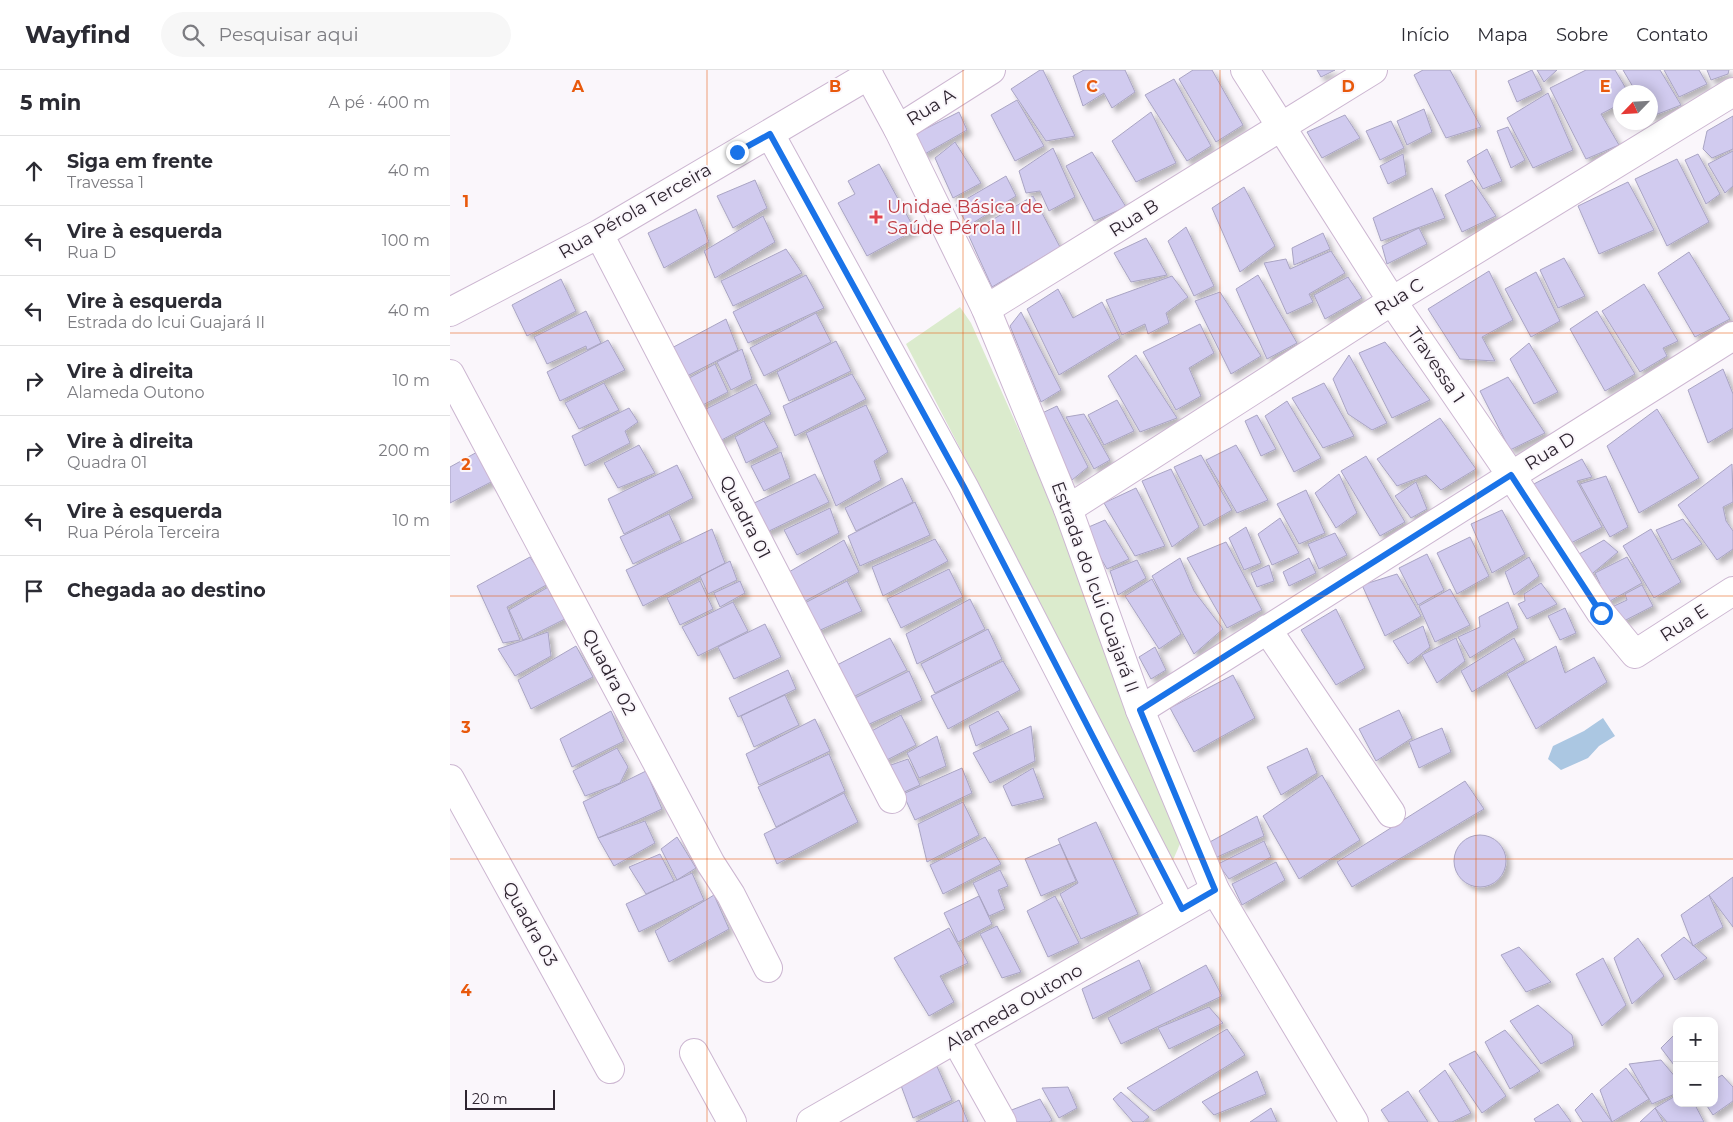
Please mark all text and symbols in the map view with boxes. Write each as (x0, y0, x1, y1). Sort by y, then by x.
search box (161, 12, 511, 57)
text: Wayfind (25, 20, 131, 49)
icon: search (179, 21, 207, 49)
text: Pesquisar aqui (219, 23, 359, 46)
text: Início (1401, 24, 1449, 46)
text: Mapa (1477, 24, 1528, 46)
text: Sobre (1556, 24, 1608, 46)
text: Contato (1636, 24, 1708, 46)
text: A (571, 77, 585, 96)
text: B (829, 77, 841, 96)
text: C (1086, 77, 1098, 96)
text: D (1341, 77, 1355, 96)
text: E (1600, 77, 1610, 96)
street label: Rua A (903, 83, 960, 130)
north arrow (1613, 85, 1658, 130)
text: 5 min (20, 90, 81, 115)
text: A pé · 400 m (328, 93, 430, 112)
route end (726, 141, 749, 164)
text: Siga em frente (67, 150, 213, 173)
icon: ahead (20, 157, 48, 185)
street label: Rua Pérola Terceira (555, 158, 715, 264)
text: 40 m (388, 161, 430, 180)
text: Travessa 1 (67, 173, 144, 192)
text: 1 (463, 192, 469, 211)
street label: Rua B (1105, 194, 1163, 242)
place label: Unidae Básica de Saúde Pérola II (887, 196, 1043, 239)
marker: Unidae Básica de Saúde Pérola II (869, 210, 883, 224)
text: Vire à esquerda (67, 220, 222, 243)
icon: left (20, 227, 48, 255)
text: 100 m (382, 231, 430, 250)
text: Rua D (67, 243, 116, 262)
street label: Rua C (1371, 273, 1428, 320)
text: Vire à esquerda (67, 290, 222, 313)
icon: left (20, 297, 48, 325)
text: 40 m (388, 301, 430, 320)
text: Estrada do Icui Guajará II (67, 313, 265, 332)
street label: Travessa 1 (1403, 323, 1469, 407)
text: Vire à direita (67, 360, 194, 383)
icon: right (20, 367, 48, 395)
text: 10 m (392, 371, 430, 390)
text: Alameda Outono (67, 383, 205, 402)
street label: Rua D (1521, 427, 1579, 475)
text: Vire à direita (67, 430, 194, 453)
icon: right (20, 437, 48, 465)
text: 200 m (379, 441, 430, 460)
text: Quadra 01 (67, 453, 147, 472)
text: 2 (461, 455, 471, 474)
street label: Quadra 01 (715, 472, 775, 562)
street label: Estrada do Icui Guajará II (1047, 478, 1143, 696)
text: Vire à esquerda (67, 500, 222, 523)
icon: left (20, 507, 48, 535)
text: 10 m (392, 511, 430, 530)
text: Rua Pérola Terceira (67, 523, 220, 542)
icon: arrive (20, 577, 48, 605)
text: Chegada ao destino (67, 579, 266, 602)
street label: Rua E (1656, 599, 1712, 647)
route start (1590, 602, 1613, 625)
street label: Quadra 02 (577, 625, 641, 719)
text: 3 (460, 718, 471, 737)
street label: Quadra 03 (498, 878, 562, 970)
street label: Alameda Outono (941, 959, 1087, 1055)
text: 4 (460, 981, 472, 1000)
map controls (1673, 1017, 1718, 1107)
button: + (1673, 1017, 1718, 1062)
button: − (1673, 1062, 1718, 1107)
scale bar (465, 1087, 555, 1110)
text: 20 m (472, 1090, 508, 1108)

